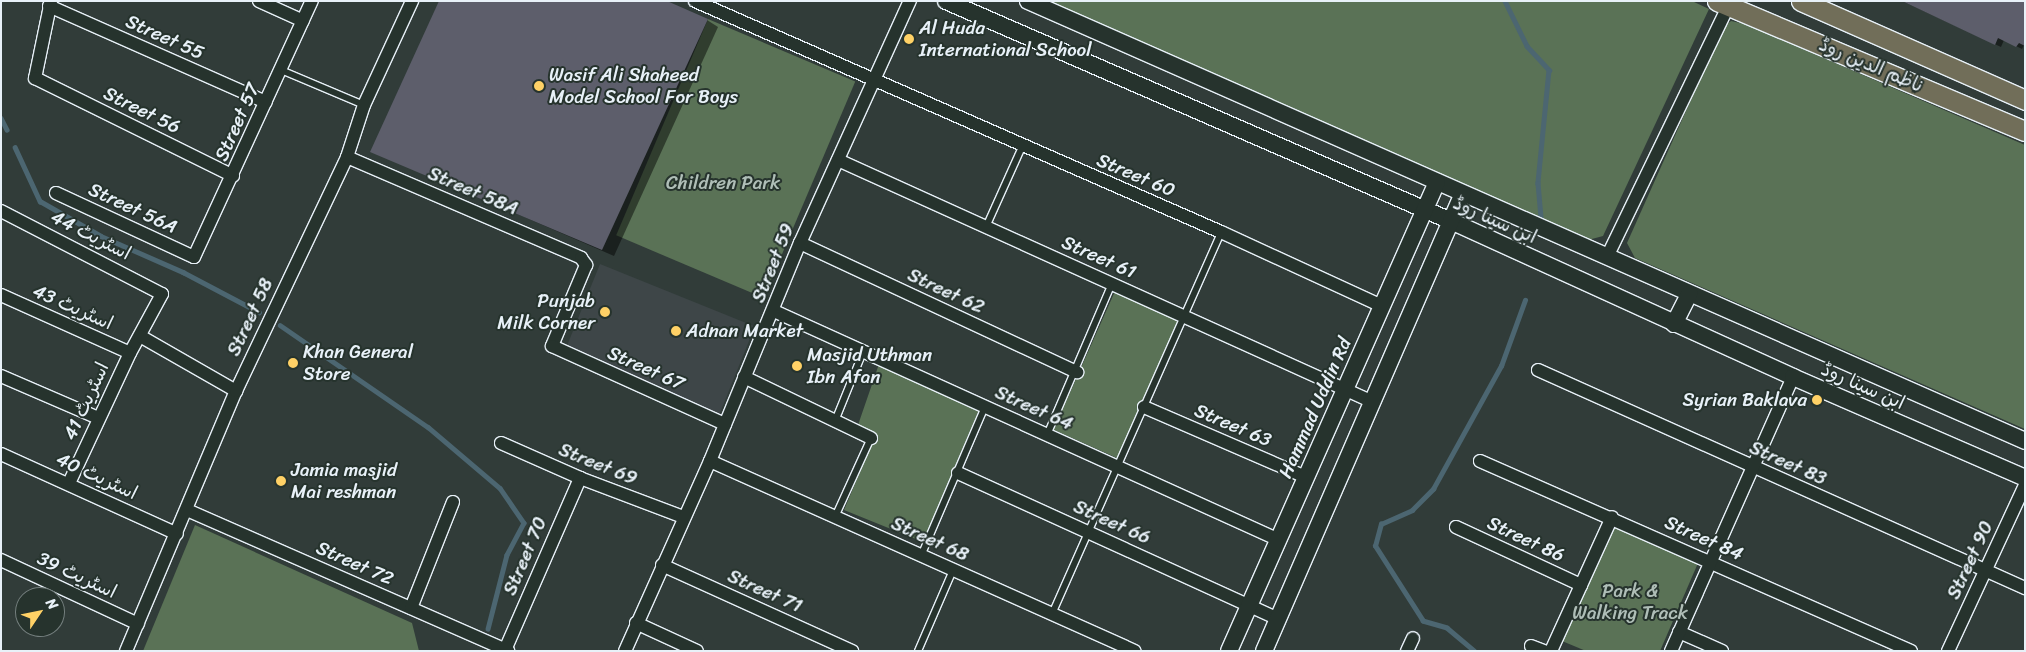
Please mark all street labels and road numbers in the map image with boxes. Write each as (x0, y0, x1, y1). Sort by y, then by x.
street label: Street 55 (122, 10, 208, 64)
street label: ناظم الدین روڈ (1816, 33, 1926, 97)
street label: Street 57 (210, 80, 264, 164)
street label: Street 56 (100, 82, 184, 138)
street label: Street 60 (1093, 148, 1179, 202)
street label: Street 58A (425, 162, 521, 220)
street label: Street 56A (85, 178, 181, 238)
street label: ابن سینا روڈ (1450, 191, 1540, 249)
street label: اسٹریٹ 44 (47, 205, 135, 265)
street label: Street 59 (747, 220, 799, 306)
street label: Street 61 (1058, 230, 1140, 284)
street label: Street 62 (904, 263, 988, 319)
street label: Street 58 (222, 274, 278, 360)
street label: اسٹریٹ 43 (29, 279, 117, 335)
street label: Hammad Uddin Rd (1274, 334, 1356, 482)
street label: Street 67 (604, 341, 688, 395)
street label: ابن سینا روڈ (1818, 357, 1908, 415)
street label: اسٹریٹ 41 (58, 359, 114, 443)
street label: Street 64 (992, 381, 1076, 435)
street label: Street 63 (1191, 399, 1275, 451)
street label: Street 83 (1746, 436, 1830, 490)
street label: Street 69 (555, 438, 641, 490)
street label: اسٹریٹ 40 (53, 447, 141, 505)
street label: Street 66 (1070, 495, 1154, 549)
street label: Street 86 (1484, 511, 1568, 567)
street label: Street 84 (1661, 511, 1747, 565)
street label: Street 68 (888, 512, 972, 566)
street label: Street 70 (498, 513, 552, 599)
street label: Street 90 (1942, 517, 1998, 603)
street label: Street 72 (313, 536, 397, 590)
street label: اسٹریٹ 39 (34, 547, 120, 603)
street label: Street 71 (724, 564, 806, 618)

